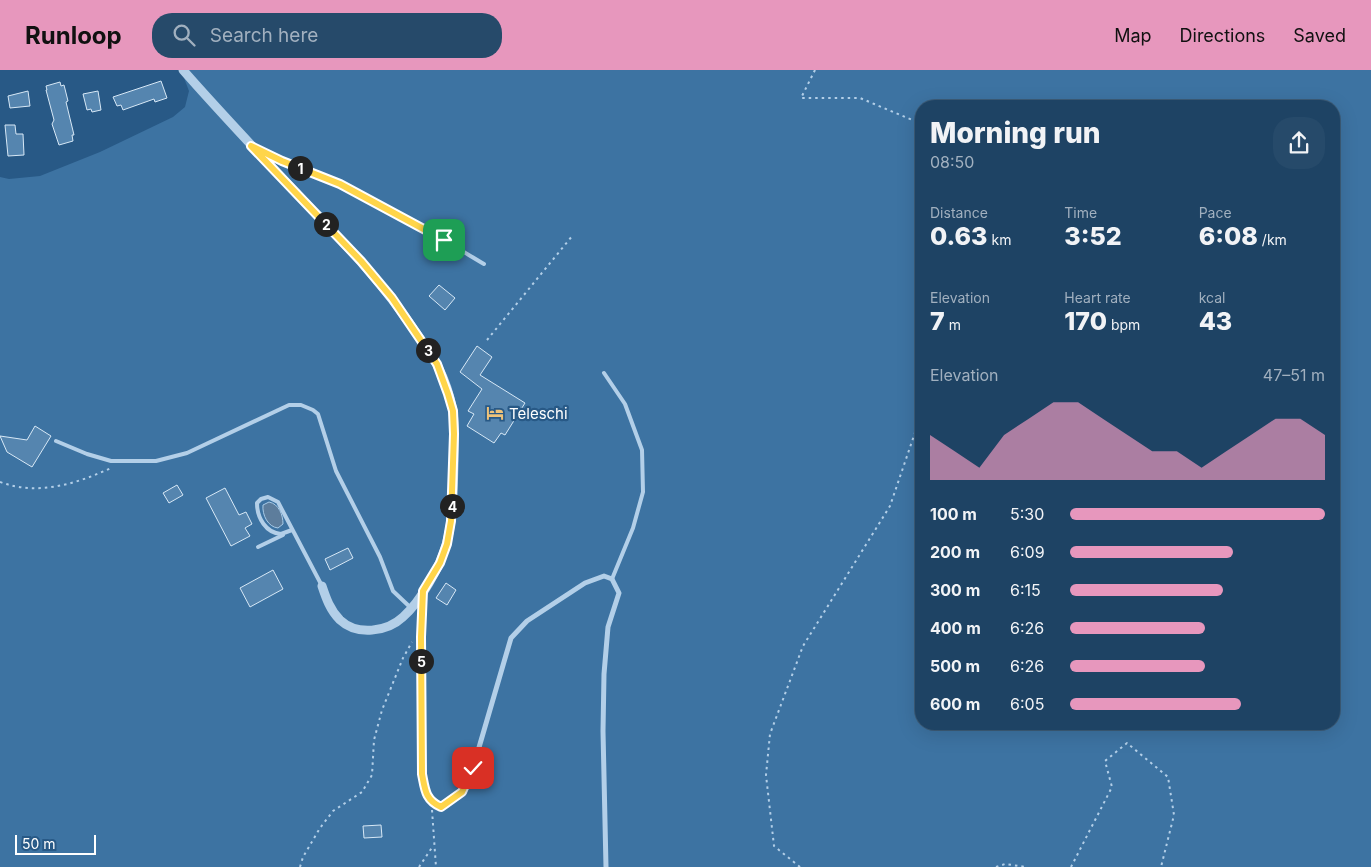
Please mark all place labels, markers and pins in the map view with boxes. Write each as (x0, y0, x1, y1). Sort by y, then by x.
pin: 1 (288, 156, 312, 180)
pin: 2 (314, 212, 338, 236)
pin (423, 219, 465, 261)
pin: 3 (416, 338, 440, 362)
hotel icon: Teleschi (485, 403, 505, 423)
place label: Teleschi (509, 404, 568, 423)
pin: 4 (440, 494, 464, 518)
pin: 5 (408, 648, 434, 674)
pin (452, 747, 494, 789)

